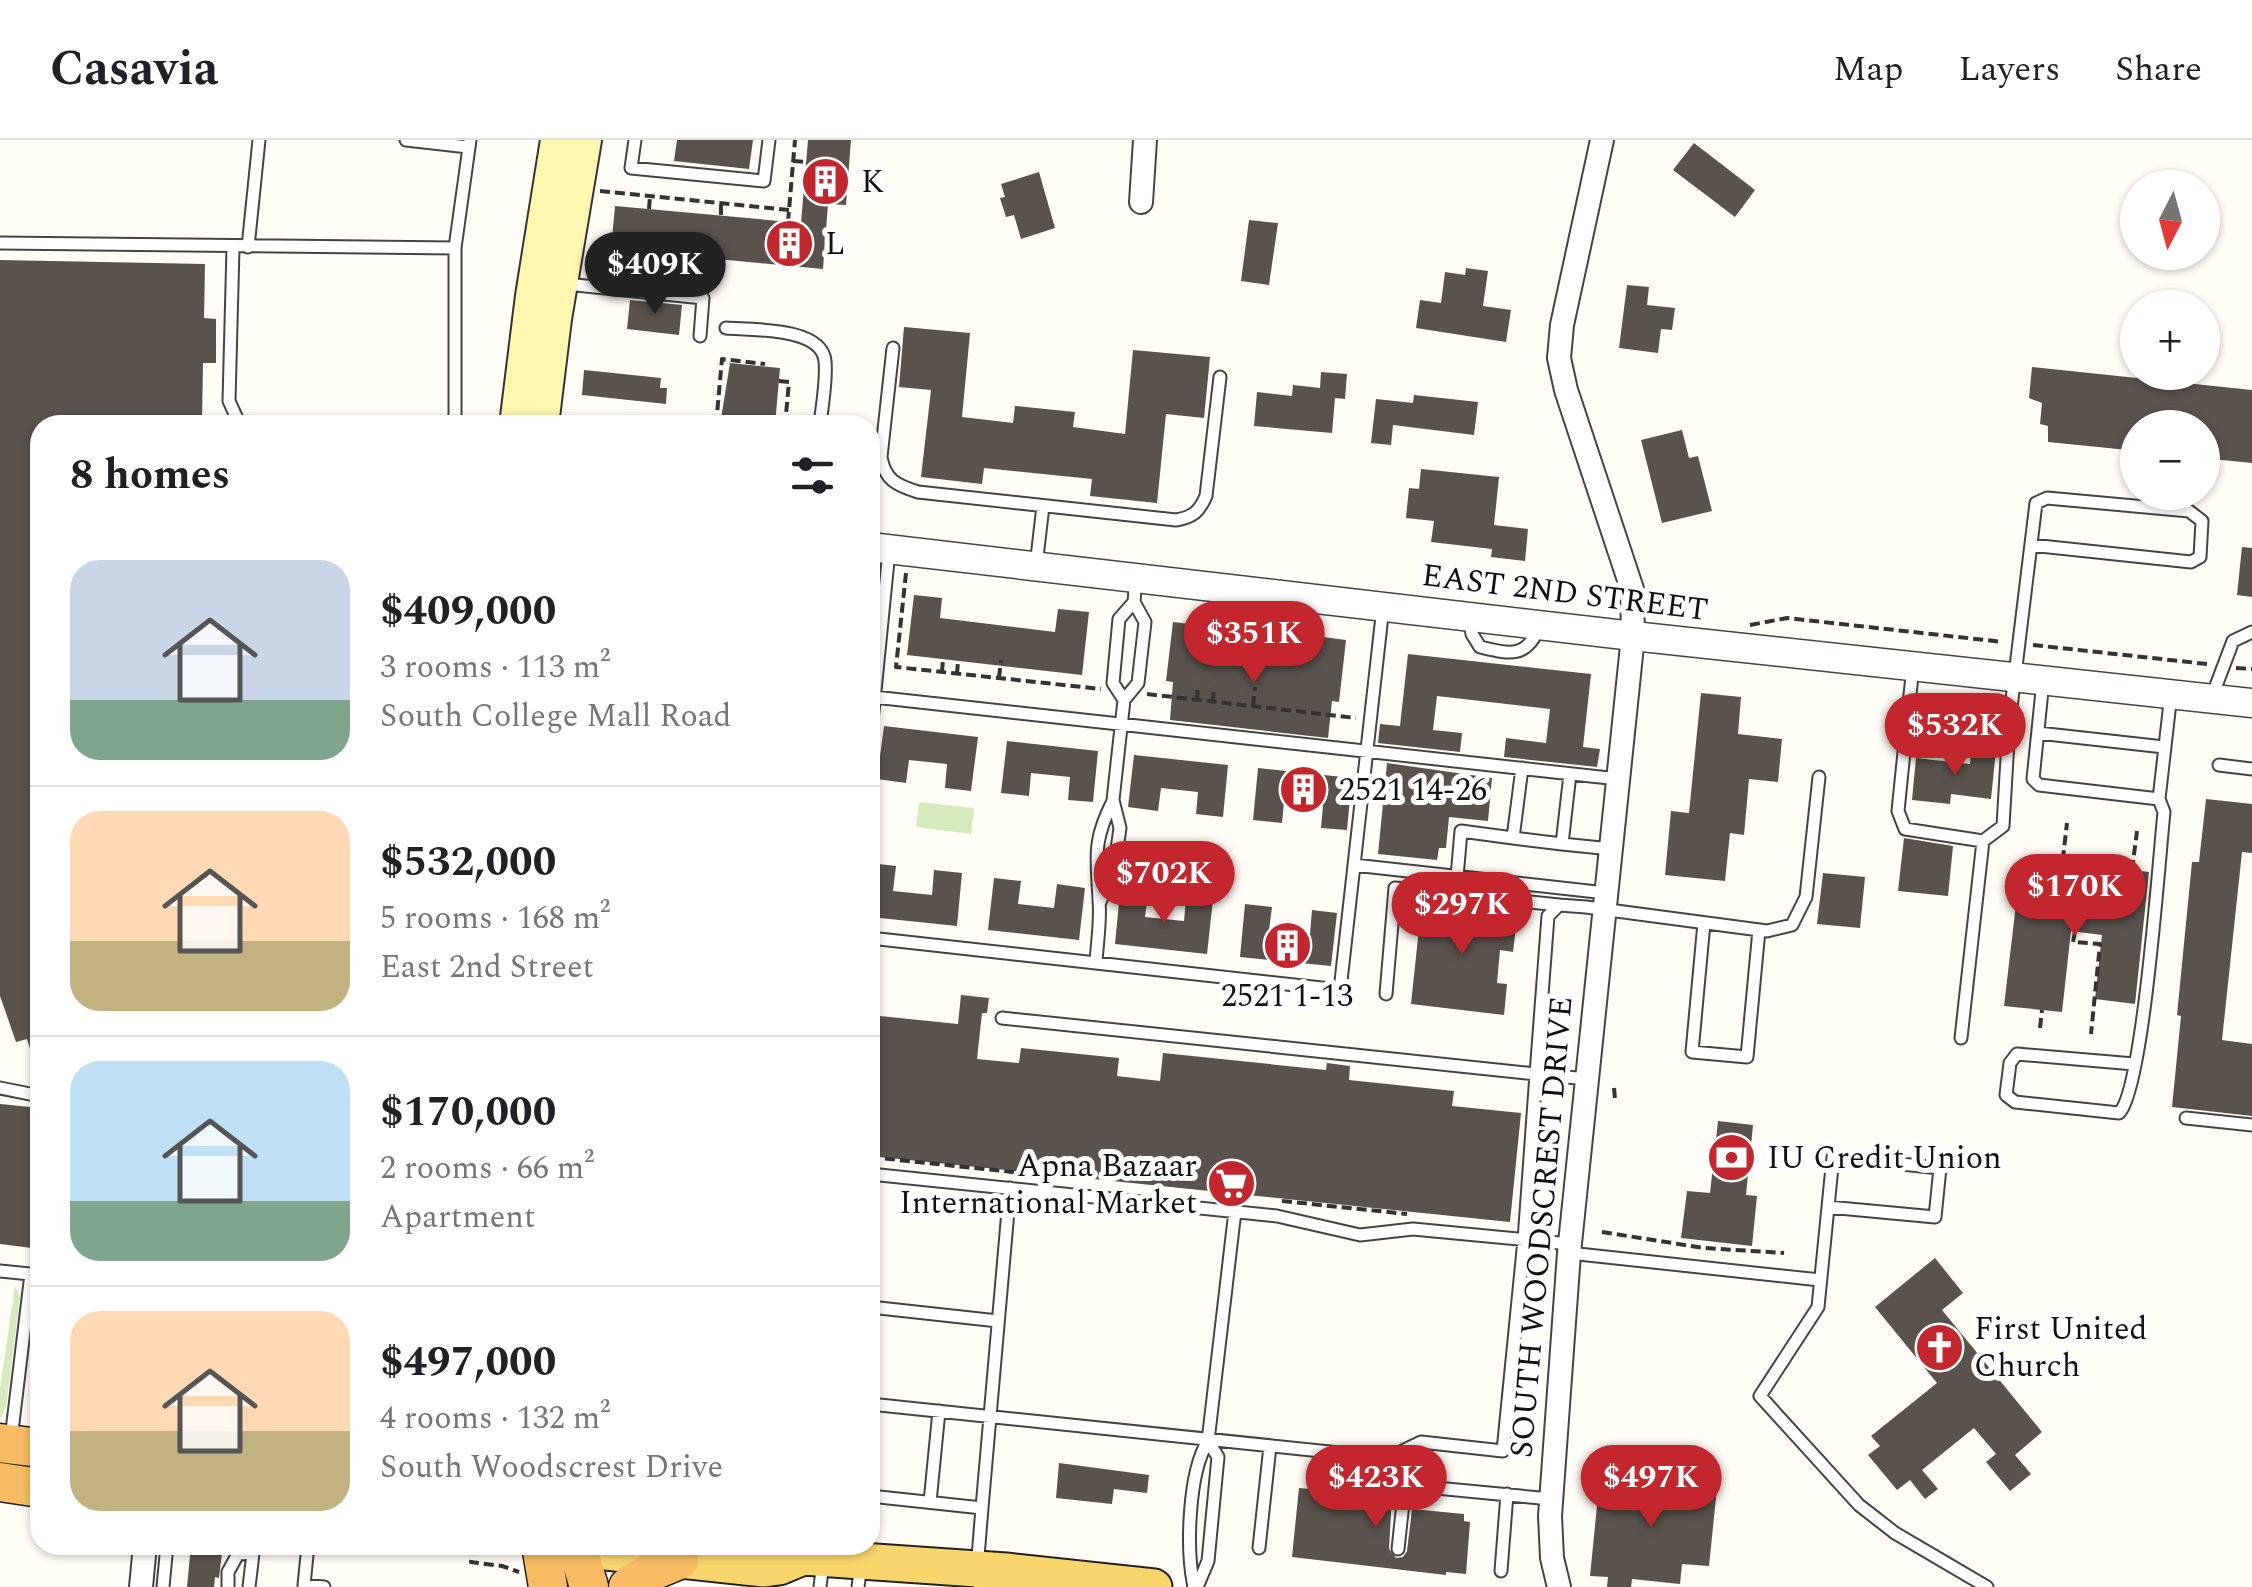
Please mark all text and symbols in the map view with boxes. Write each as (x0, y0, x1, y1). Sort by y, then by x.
text: Casavia (50, 33, 218, 106)
text: Map (1833, 43, 1903, 96)
text: Layers (1958, 43, 2060, 96)
text: Share (2115, 43, 2202, 96)
building icon: K (800, 156, 852, 208)
place label: K (861, 158, 884, 207)
north arrow (2120, 170, 2220, 270)
map controls (2120, 170, 2220, 510)
building icon: L (764, 218, 816, 270)
place label: L (825, 220, 845, 269)
pin: $409K (585, 232, 725, 317)
text: $409K (607, 240, 703, 289)
button: + (2120, 290, 2220, 390)
button: − (2120, 410, 2220, 510)
text: 8 homes (70, 444, 230, 507)
icon: filters (785, 448, 840, 503)
street label: EAST 2ND STREET (1419, 551, 1711, 635)
text: $409,000 (380, 580, 556, 643)
icon: home (150, 600, 270, 720)
pin: $351K (1184, 601, 1324, 686)
text: $351K (1206, 609, 1302, 658)
text: 3 rooms · 113 m² (380, 643, 610, 692)
text: South College Mall Road (380, 692, 731, 741)
pin: $532K (1885, 693, 2025, 778)
text: $532K (1907, 701, 2003, 750)
building icon: 2521 14-26 (1278, 764, 1330, 816)
place label: 2521 14-26 (1339, 766, 1487, 815)
text: $532,000 (380, 831, 556, 894)
pin: $702K (1094, 841, 1234, 926)
text: $702K (1116, 849, 1212, 898)
icon: home (150, 851, 270, 971)
pin: $170K (2005, 854, 2145, 939)
text: $170K (2027, 862, 2123, 911)
pin: $297K (1392, 872, 1532, 957)
text: $297K (1414, 880, 1510, 929)
text: 5 rooms · 168 m² (380, 894, 610, 943)
building icon: 2521 1-13 (1261, 920, 1313, 972)
text: East 2nd Street (380, 943, 594, 992)
place label: 2521 1-13 (1221, 972, 1353, 1021)
street label: SOUTH WOODSCREST DRIVE (1497, 994, 1587, 1460)
text: $170,000 (380, 1081, 556, 1144)
icon: home (150, 1101, 270, 1221)
bank icon: IU Credit Union (1706, 1132, 1758, 1184)
place label: IU Credit Union (1767, 1134, 2002, 1183)
place label: Apna Bazaar International Market (899, 1142, 1197, 1228)
text: 2 rooms · 66 m² (380, 1144, 594, 1193)
supermarket icon: Apna Bazaar International Market (1206, 1158, 1258, 1210)
text: Apartment (380, 1193, 535, 1242)
place label: First United Church (1974, 1305, 2147, 1391)
church icon: First United Church (1913, 1321, 1965, 1373)
text: $497,000 (380, 1331, 556, 1394)
icon: home (150, 1351, 270, 1471)
text: 4 rooms · 132 m² (380, 1394, 610, 1443)
text: South Woodscrest Drive (380, 1443, 723, 1492)
pin: $423K (1306, 1445, 1446, 1530)
pin: $497K (1581, 1445, 1721, 1530)
text: $423K (1328, 1453, 1424, 1502)
text: $497K (1603, 1453, 1699, 1502)

